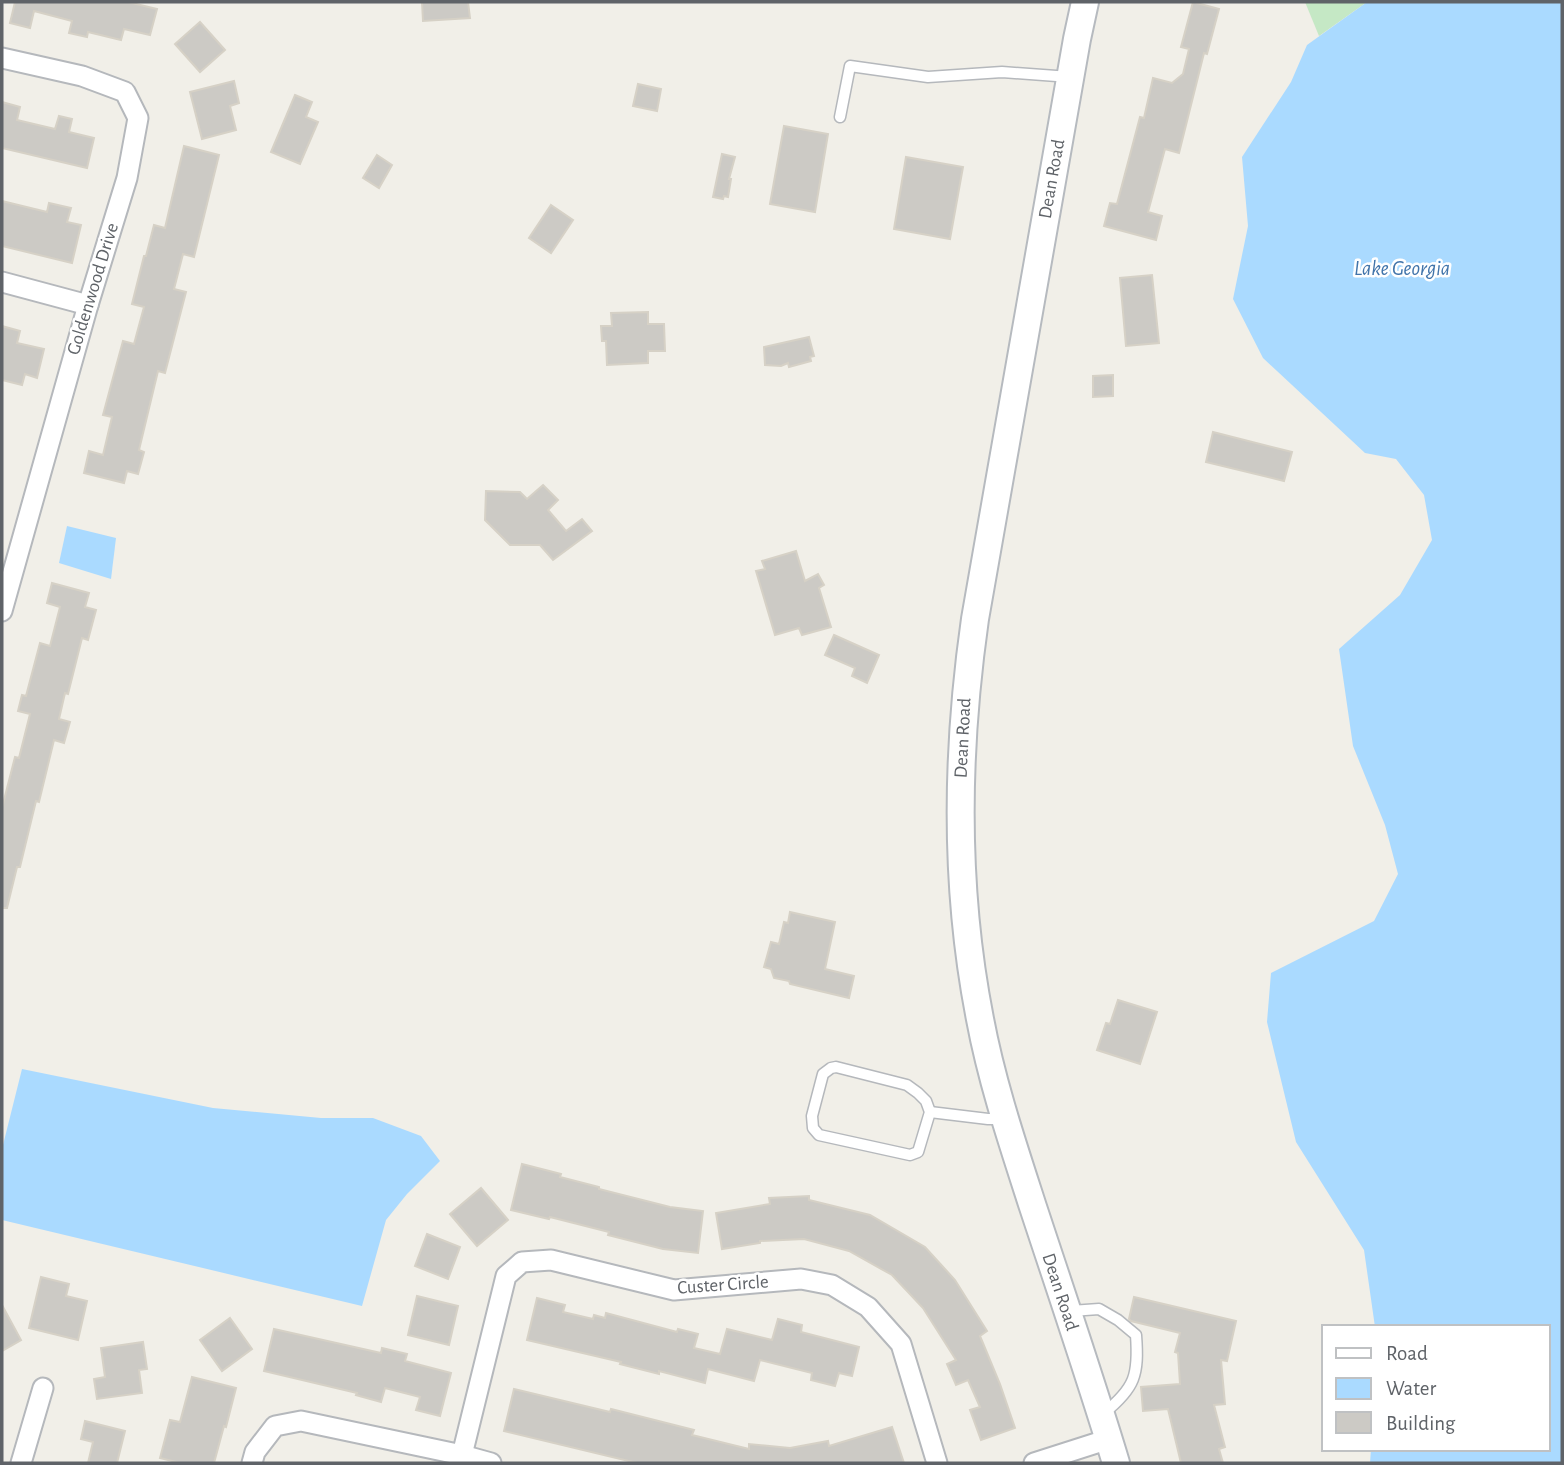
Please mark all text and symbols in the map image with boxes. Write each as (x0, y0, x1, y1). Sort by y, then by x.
street label: Dean Road (1036, 138, 1068, 220)
street label: Goldenwood Drive (64, 221, 122, 357)
water label: Lake Georgia (1354, 258, 1450, 279)
street label: Dean Road (951, 697, 975, 779)
street label: Dean Road (1039, 1251, 1081, 1333)
street label: Custer Circle (677, 1272, 769, 1298)
legend (1322, 1325, 1550, 1451)
text: Road (1386, 1343, 1428, 1364)
text: Water (1386, 1378, 1436, 1399)
text: Building (1386, 1413, 1456, 1434)

